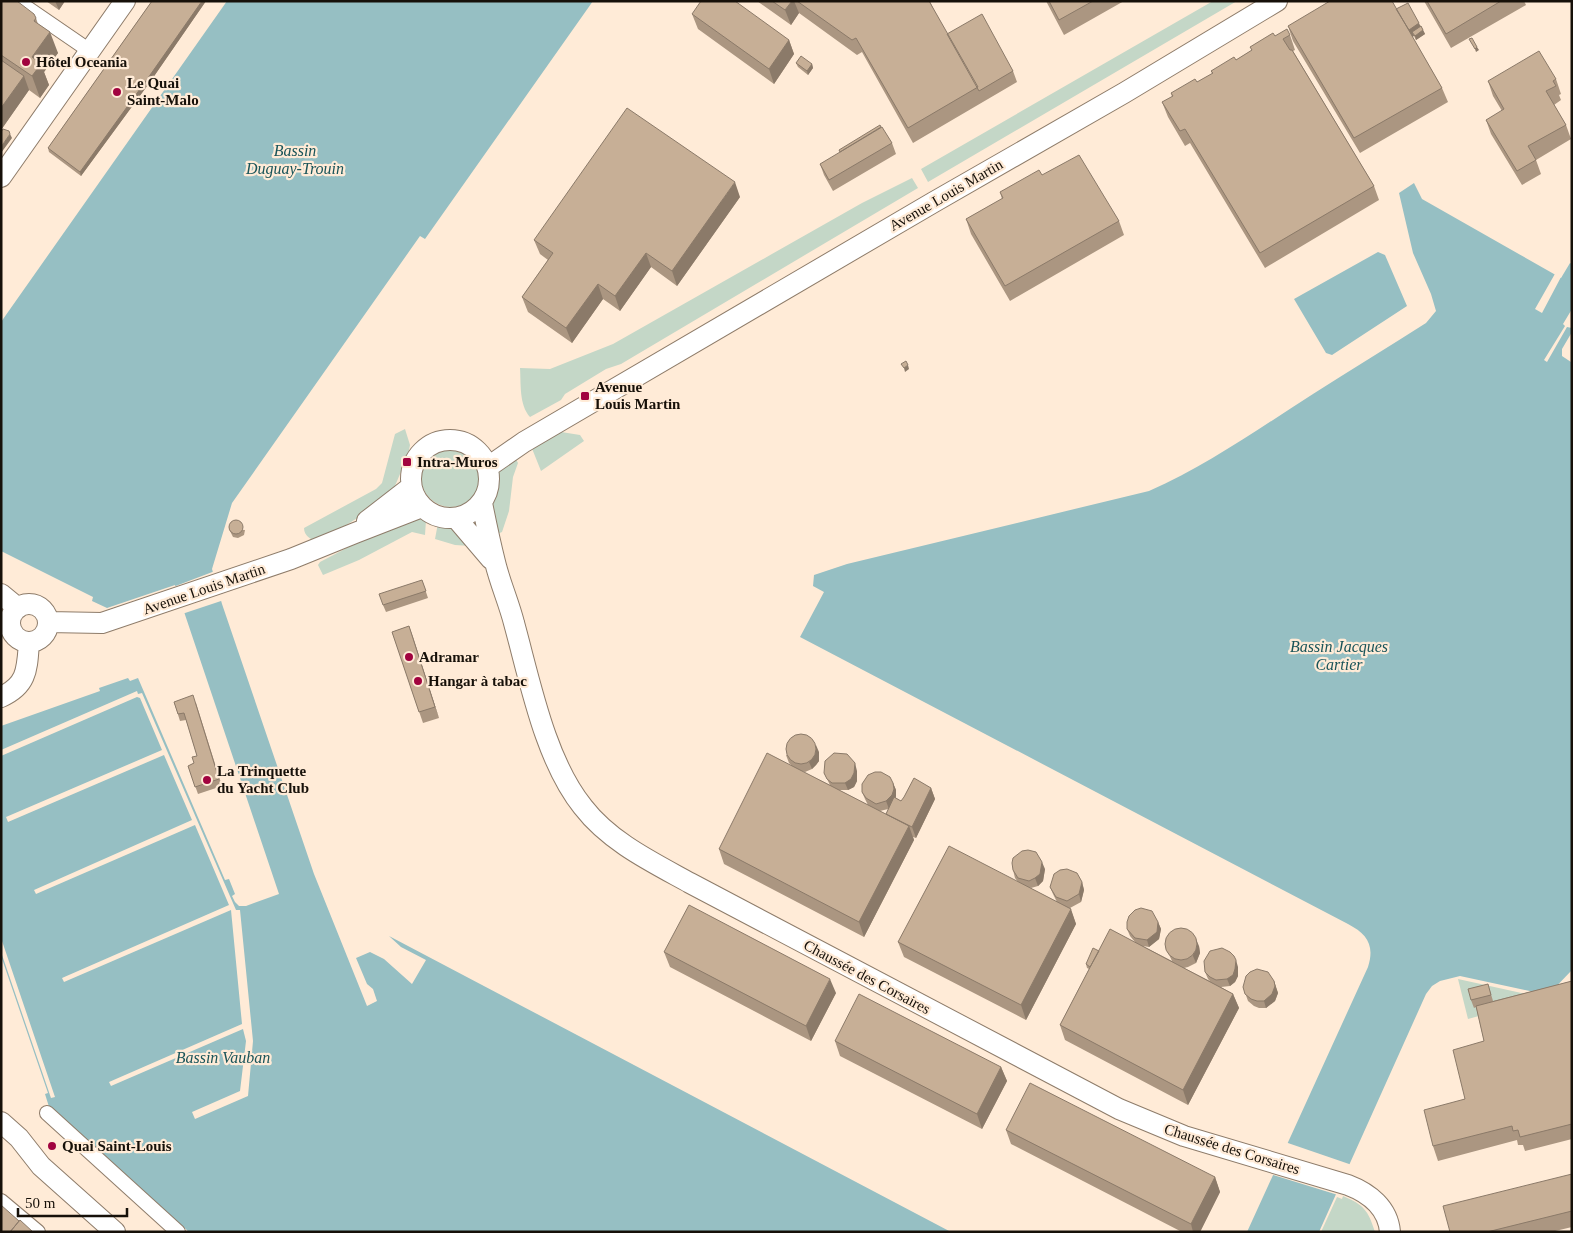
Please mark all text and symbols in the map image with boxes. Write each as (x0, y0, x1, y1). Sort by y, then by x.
place label: Hôtel Oceania (36, 54, 128, 70)
marker: Hôtel Oceania (20, 56, 32, 68)
place label: Le Quai Saint-Malo (127, 75, 199, 108)
marker: Le Quai Saint-Malo (111, 86, 123, 98)
water label: Bassin Duguay-Trouin (245, 142, 344, 178)
street label: Avenue Louis Martin (887, 156, 1006, 234)
place label: Avenue Louis Martin (595, 379, 681, 412)
marker: Avenue Louis Martin (579, 390, 591, 402)
place label: Intra-Muros (417, 454, 498, 470)
marker: Intra-Muros (401, 456, 413, 468)
street label: Avenue Louis Martin (141, 560, 268, 617)
water label: Bassin Jacques Cartier (1290, 638, 1388, 673)
place label: Adramar (419, 649, 479, 665)
marker: Adramar (403, 651, 415, 663)
place label: Hangar à tabac (428, 673, 527, 689)
marker: Hangar à tabac (412, 675, 424, 687)
place label: La Trinquette du Yacht Club (217, 763, 309, 796)
marker: La Trinquette du Yacht Club (201, 774, 213, 786)
street label: Chaussée des Corsaires (801, 937, 933, 1017)
water label: Bassin Vauban (176, 1049, 270, 1066)
street label: Chaussée des Corsaires (1162, 1121, 1302, 1177)
place label: Quai Saint-Louis (62, 1138, 172, 1154)
marker: Quai Saint-Louis (46, 1140, 58, 1152)
scale bar (18, 1186, 126, 1218)
text: 50 m (25, 1195, 56, 1211)

